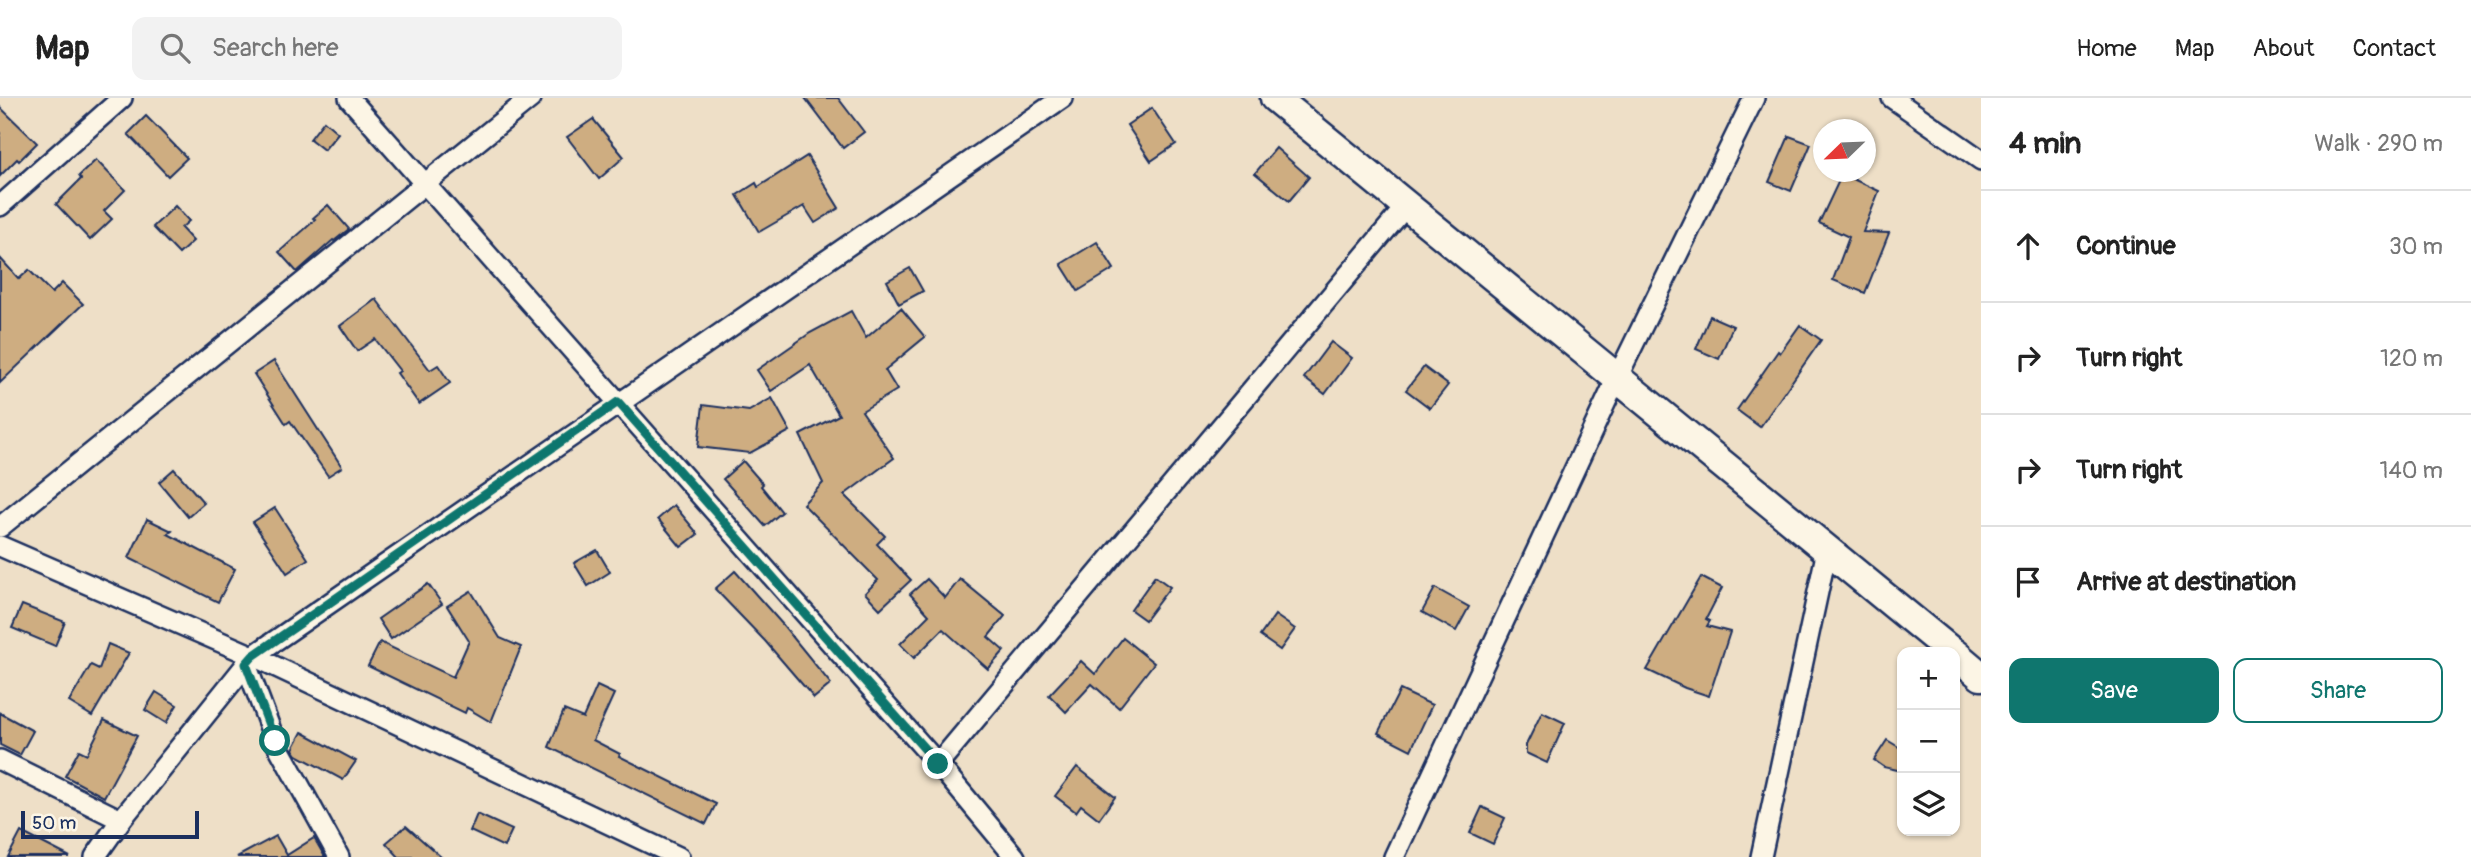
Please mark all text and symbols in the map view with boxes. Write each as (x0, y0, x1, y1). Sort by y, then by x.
search box (132, 17, 622, 80)
text: Map (35, 28, 90, 69)
icon: search (156, 29, 194, 67)
text: Search here (212, 32, 339, 64)
text: Home (2076, 34, 2137, 63)
text: Map (2175, 34, 2215, 63)
text: About (2253, 34, 2315, 63)
text: Contact (2353, 34, 2436, 63)
north arrow (1813, 119, 1876, 182)
text: 4 min (2009, 125, 2082, 162)
text: Walk · 290 m (2314, 129, 2443, 158)
icon: ahead (2009, 227, 2047, 265)
text: Continue (2076, 230, 2176, 262)
text: 30 m (2389, 232, 2443, 261)
icon: right (2009, 339, 2047, 377)
text: Turn right (2076, 342, 2182, 374)
text: 120 m (2380, 344, 2443, 373)
icon: right (2009, 451, 2047, 489)
text: Turn right (2076, 454, 2182, 486)
text: 140 m (2380, 456, 2443, 485)
icon: arrive (2009, 563, 2047, 601)
text: Arrive at destination (2076, 566, 2296, 598)
map controls (1897, 647, 1960, 836)
button: + (1897, 647, 1960, 710)
button: Save (2009, 658, 2219, 723)
button: Share (2233, 658, 2443, 723)
button: − (1897, 710, 1960, 773)
route start (259, 725, 290, 756)
route end (922, 748, 953, 779)
button: layers (1897, 773, 1960, 836)
scale bar (21, 808, 200, 840)
text: 50 m (32, 811, 76, 835)

